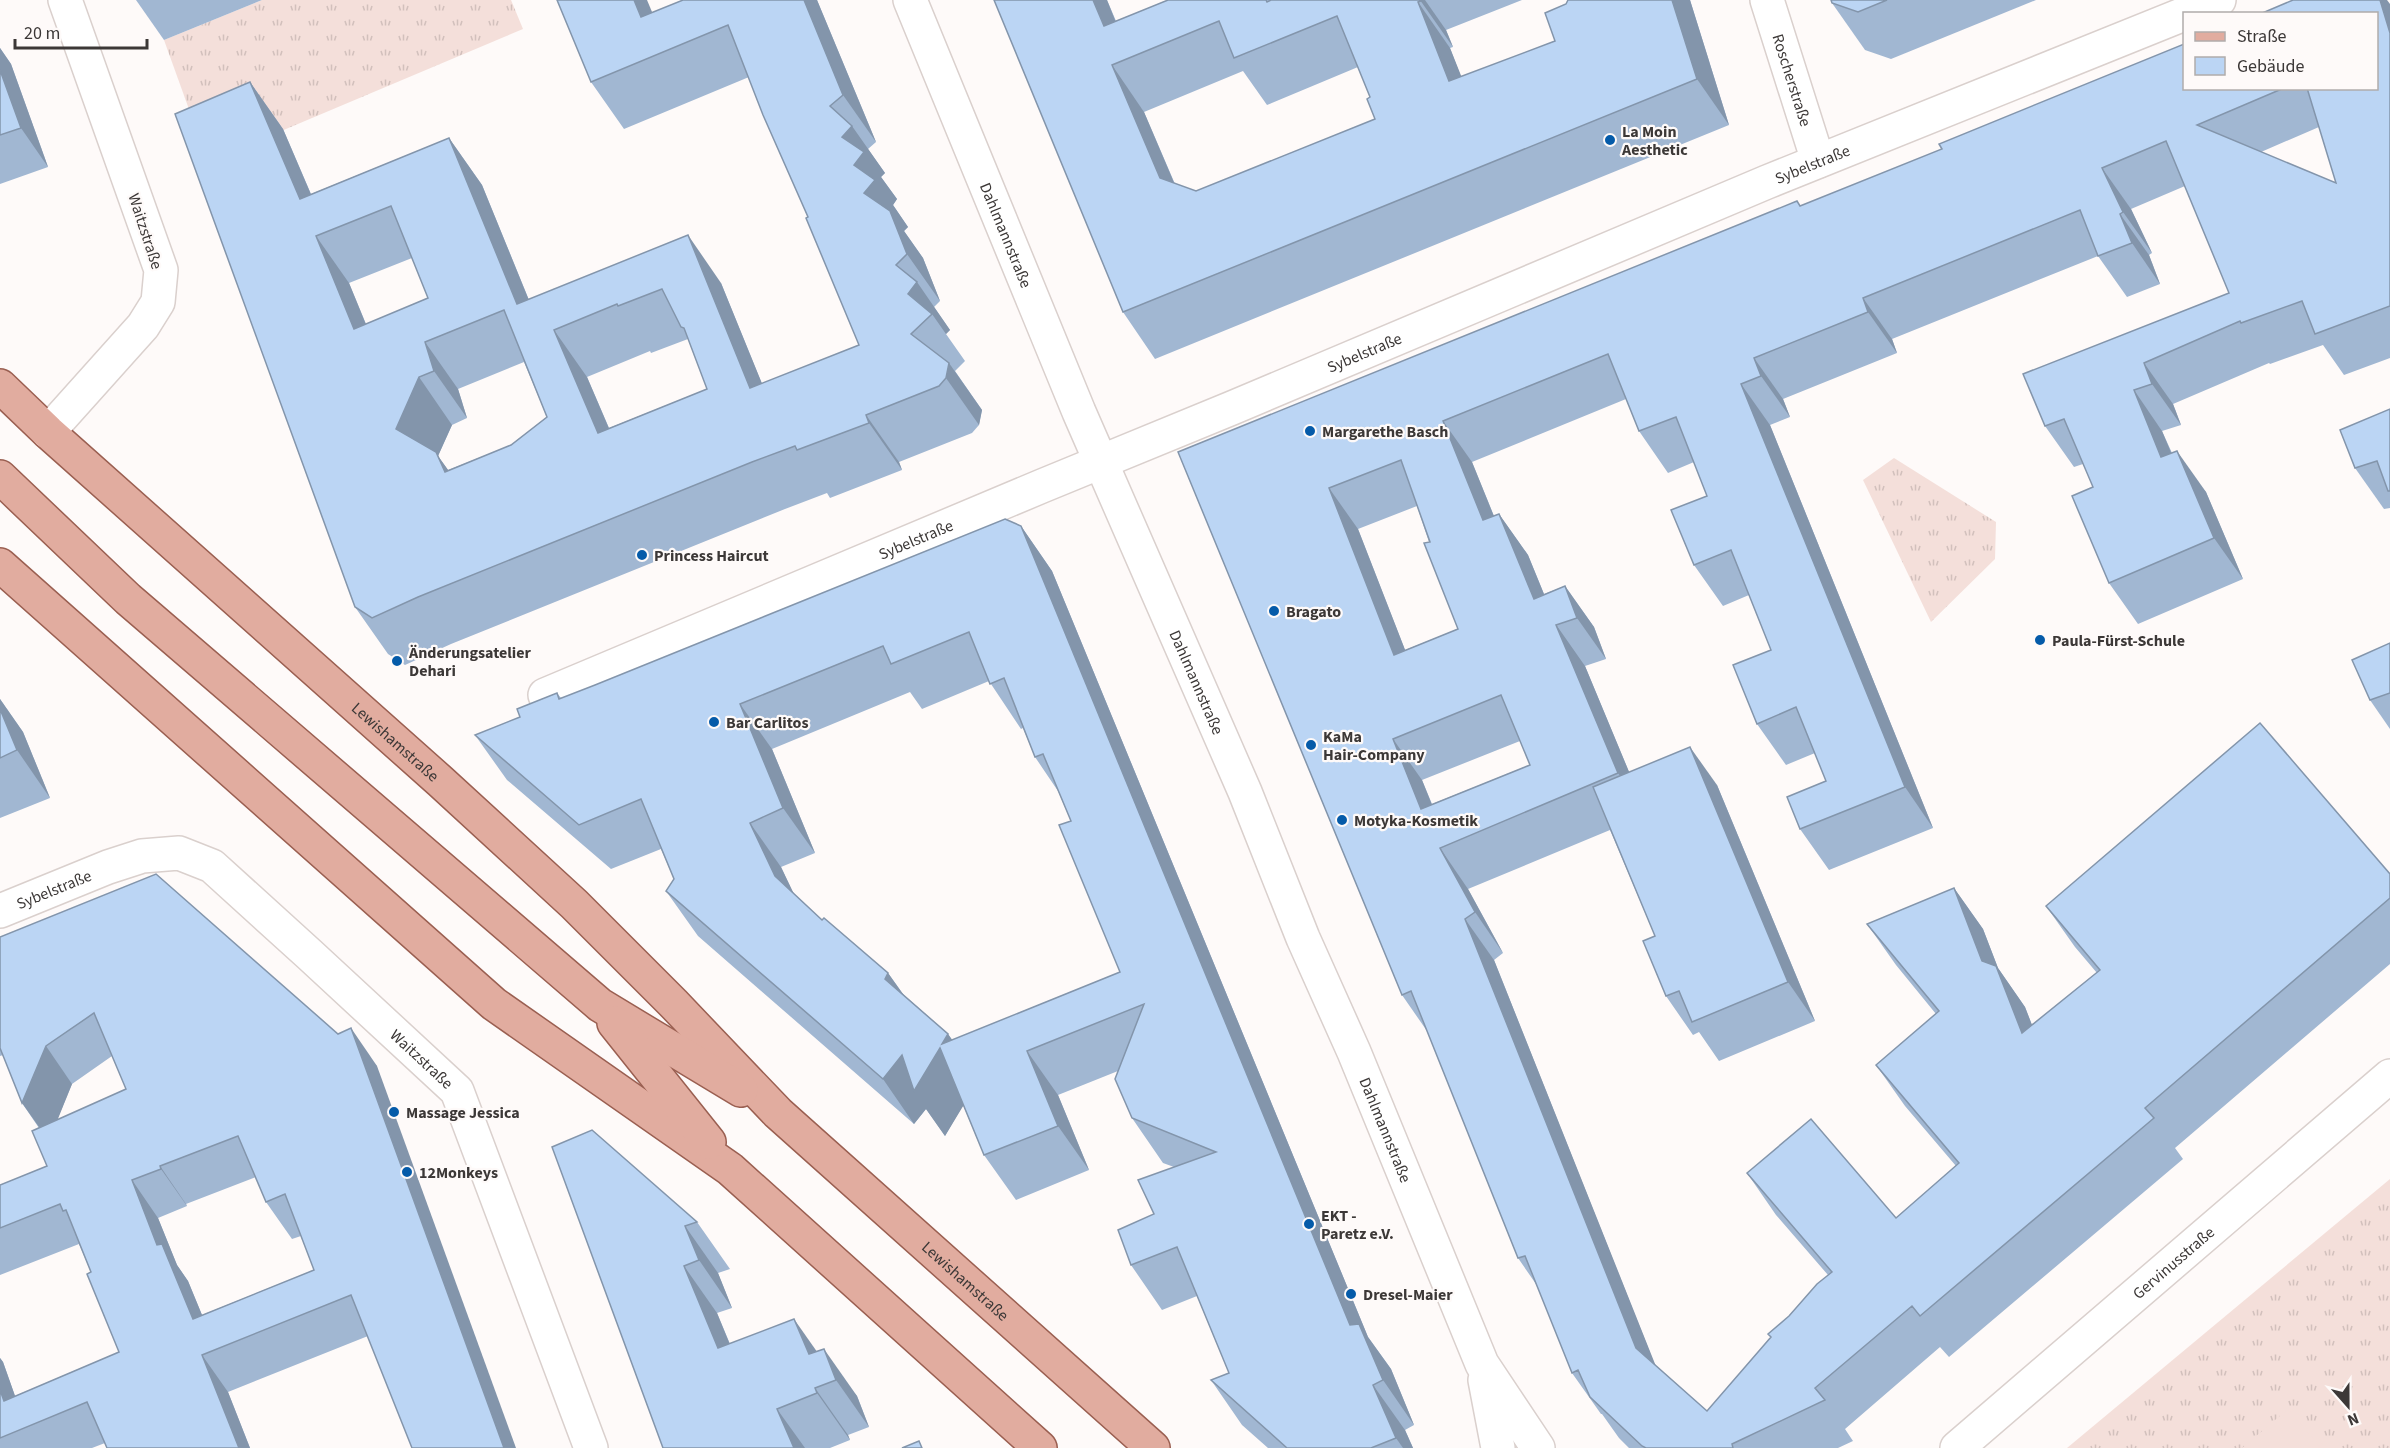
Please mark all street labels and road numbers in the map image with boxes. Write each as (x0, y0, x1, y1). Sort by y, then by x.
street label: Roscherstraße (1766, 31, 1816, 130)
street label: Sybelstraße (1772, 140, 1853, 190)
street label: Dahlmannstraße (974, 179, 1037, 291)
street label: Waitzstraße (122, 190, 168, 272)
street label: Sybelstraße (1324, 328, 1405, 379)
street label: Sybelstraße (875, 515, 957, 566)
street label: Dahlmannstraße (1164, 627, 1229, 738)
street label: Lewishamstraße (347, 697, 443, 787)
street label: Sybelstraße (13, 865, 95, 915)
street label: Waitzstraße (385, 1025, 458, 1094)
street label: Dahlmannstraße (1354, 1074, 1416, 1186)
street label: Gervinusstraße (2128, 1222, 2220, 1304)
street label: Lewishamstraße (917, 1237, 1013, 1326)

